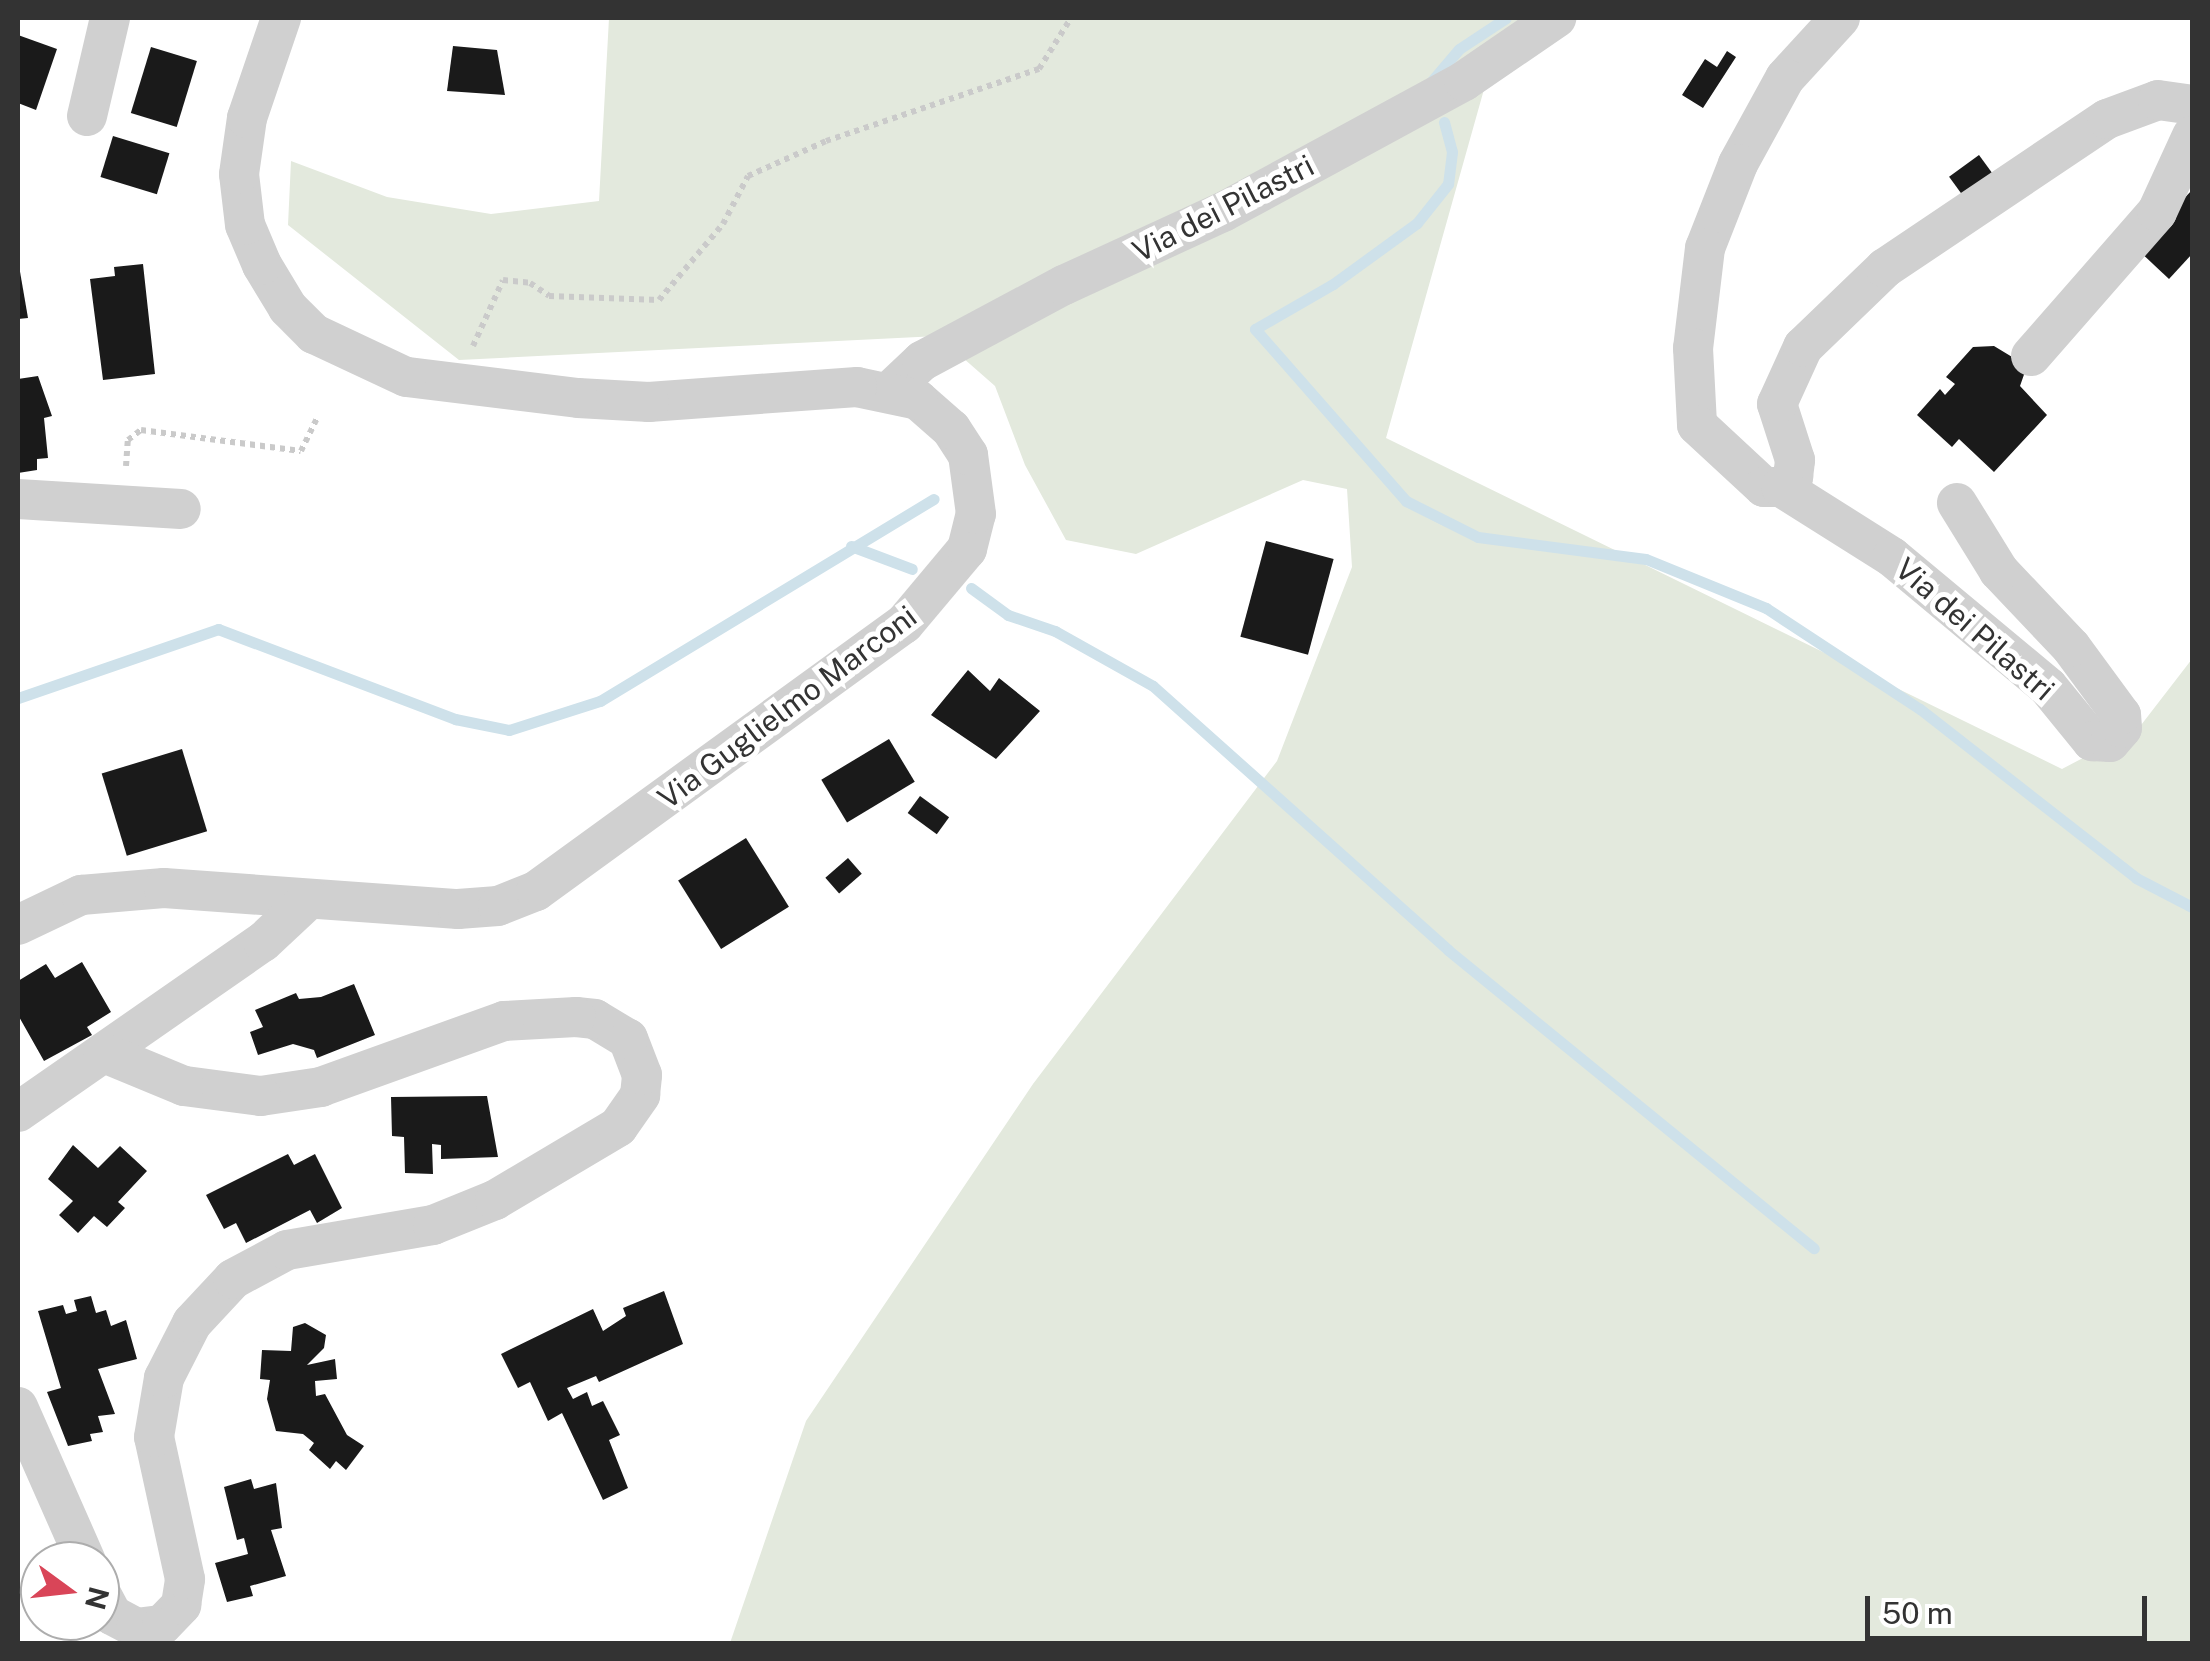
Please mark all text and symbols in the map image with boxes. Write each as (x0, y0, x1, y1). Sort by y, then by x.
street label: Via dei Pilastri (1126, 147, 1320, 269)
street label: Via dei Pilastri (1888, 550, 2062, 708)
street label: Via Guglielmo Marconi (651, 598, 923, 816)
north arrow (20, 1541, 120, 1641)
scale bar (1870, 1576, 2152, 1638)
text: N (79, 1584, 116, 1613)
text: 50 m (1882, 1595, 1953, 1631)

